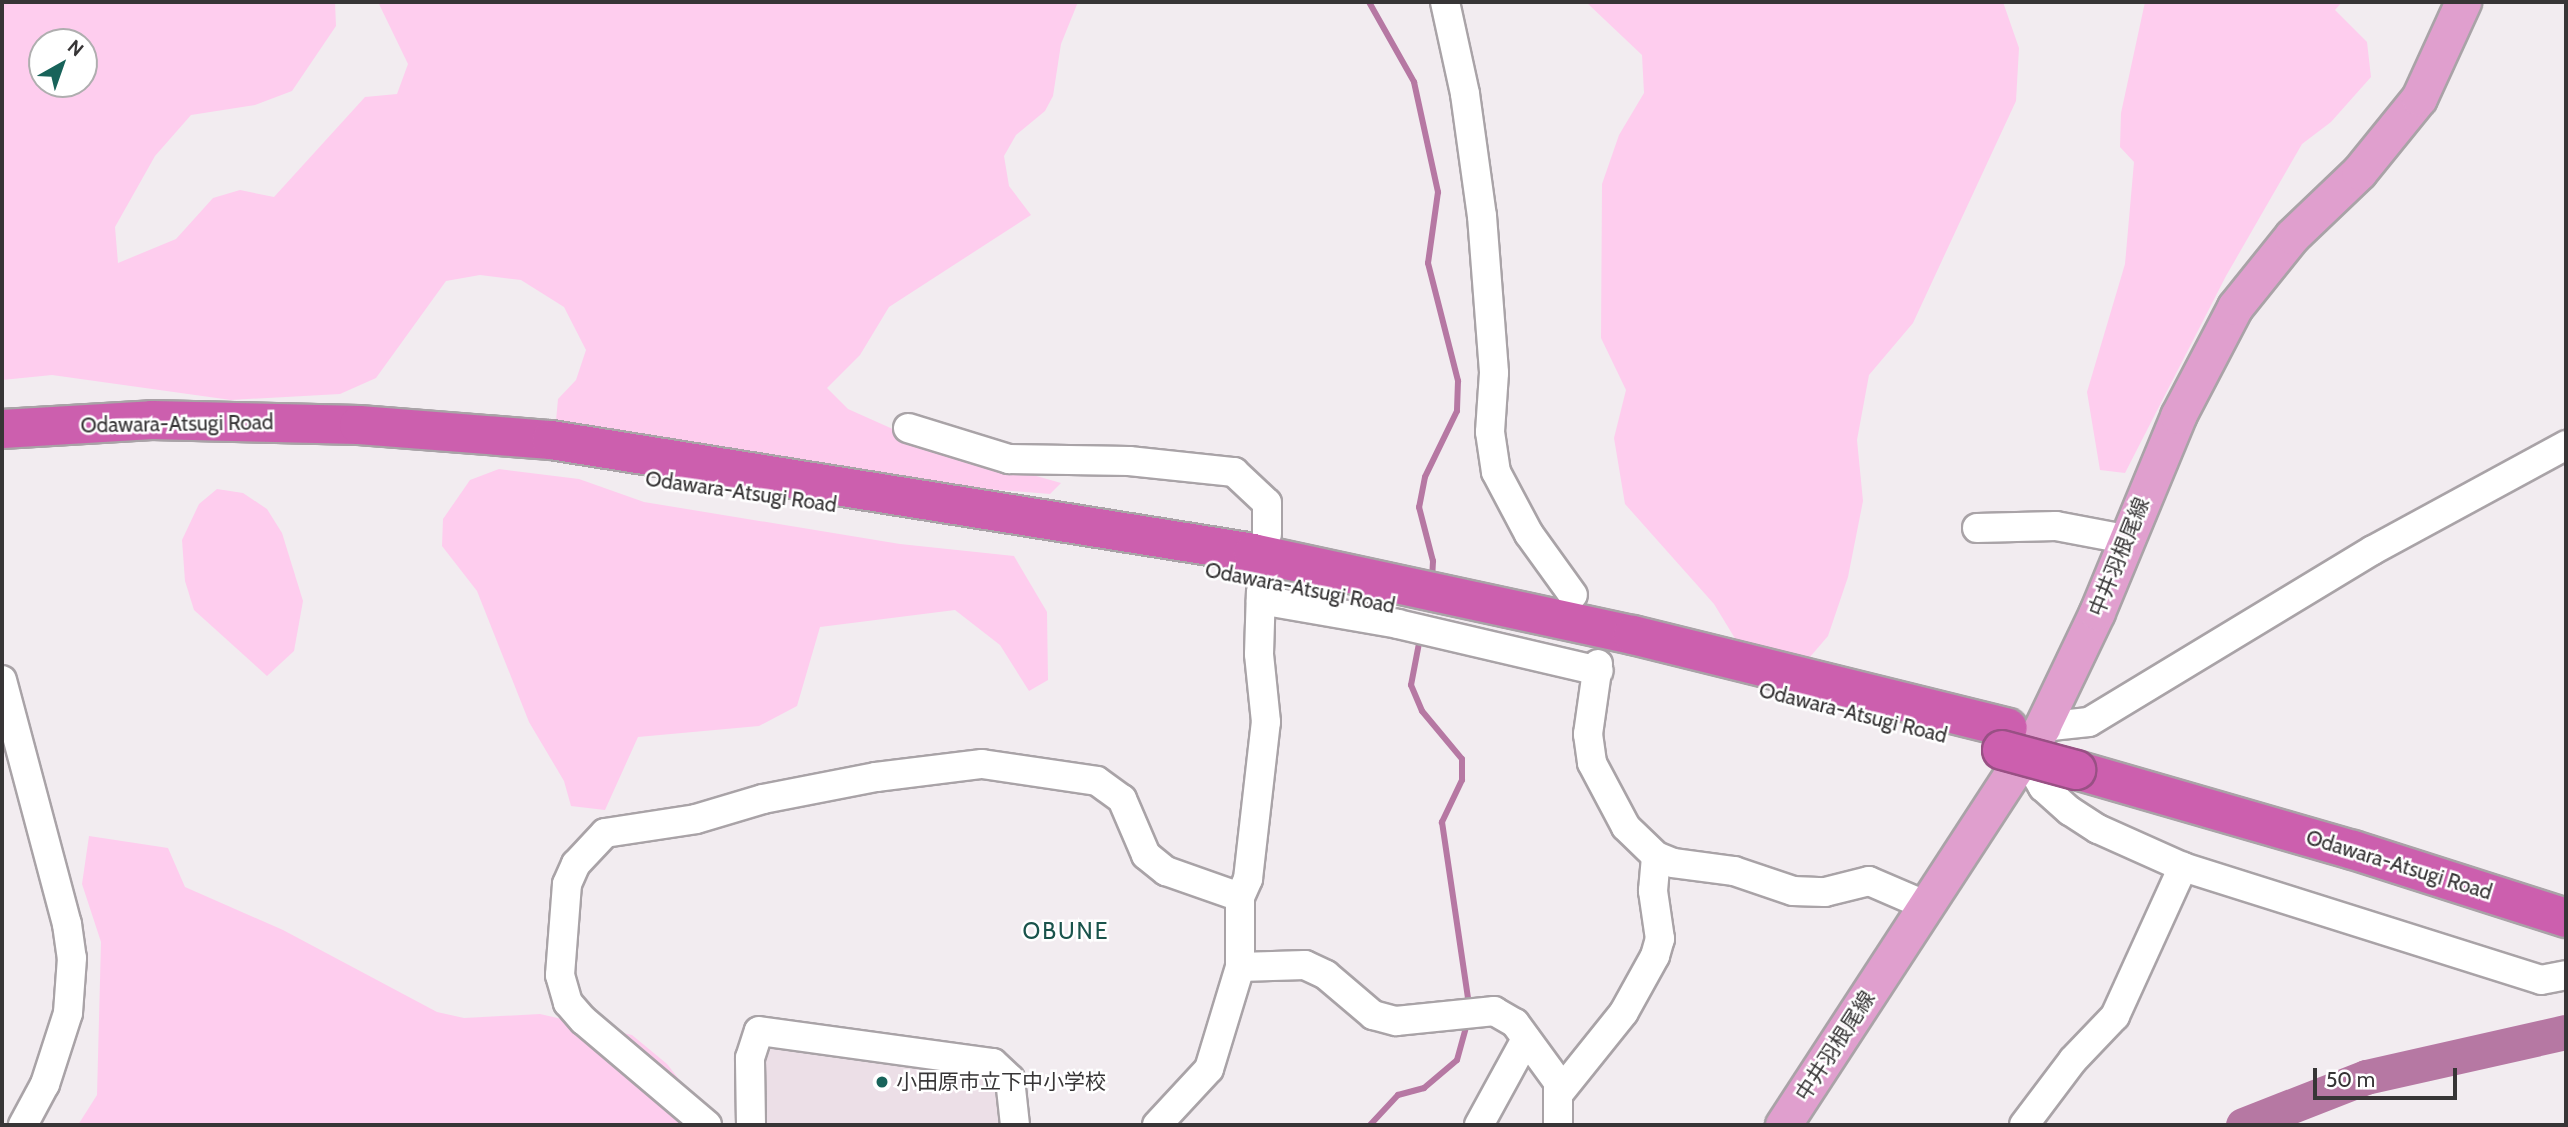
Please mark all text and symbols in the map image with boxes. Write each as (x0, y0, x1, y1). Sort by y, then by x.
north arrow (28, 28, 98, 98)
text: N (63, 35, 88, 61)
street label: Odawara-Atsugi Road (80, 410, 274, 438)
street label: Odawara-Atsugi Road (644, 466, 838, 518)
street label: 中井羽根尾線 (2084, 494, 2154, 620)
street label: Odawara-Atsugi Road (1203, 557, 1397, 619)
street label: Odawara-Atsugi Road (1756, 677, 1950, 749)
street label: Odawara-Atsugi Road (2303, 825, 2495, 905)
district label: OBUNE (1023, 917, 1109, 945)
street label: 中井羽根尾線 (1790, 986, 1880, 1106)
scale bar (2316, 1054, 2460, 1098)
text: 50 m (2326, 1067, 2375, 1092)
place label: 小田原市立下中小学校 (896, 1069, 1106, 1095)
marker: 小田原市立下中小学校 (874, 1074, 890, 1090)

